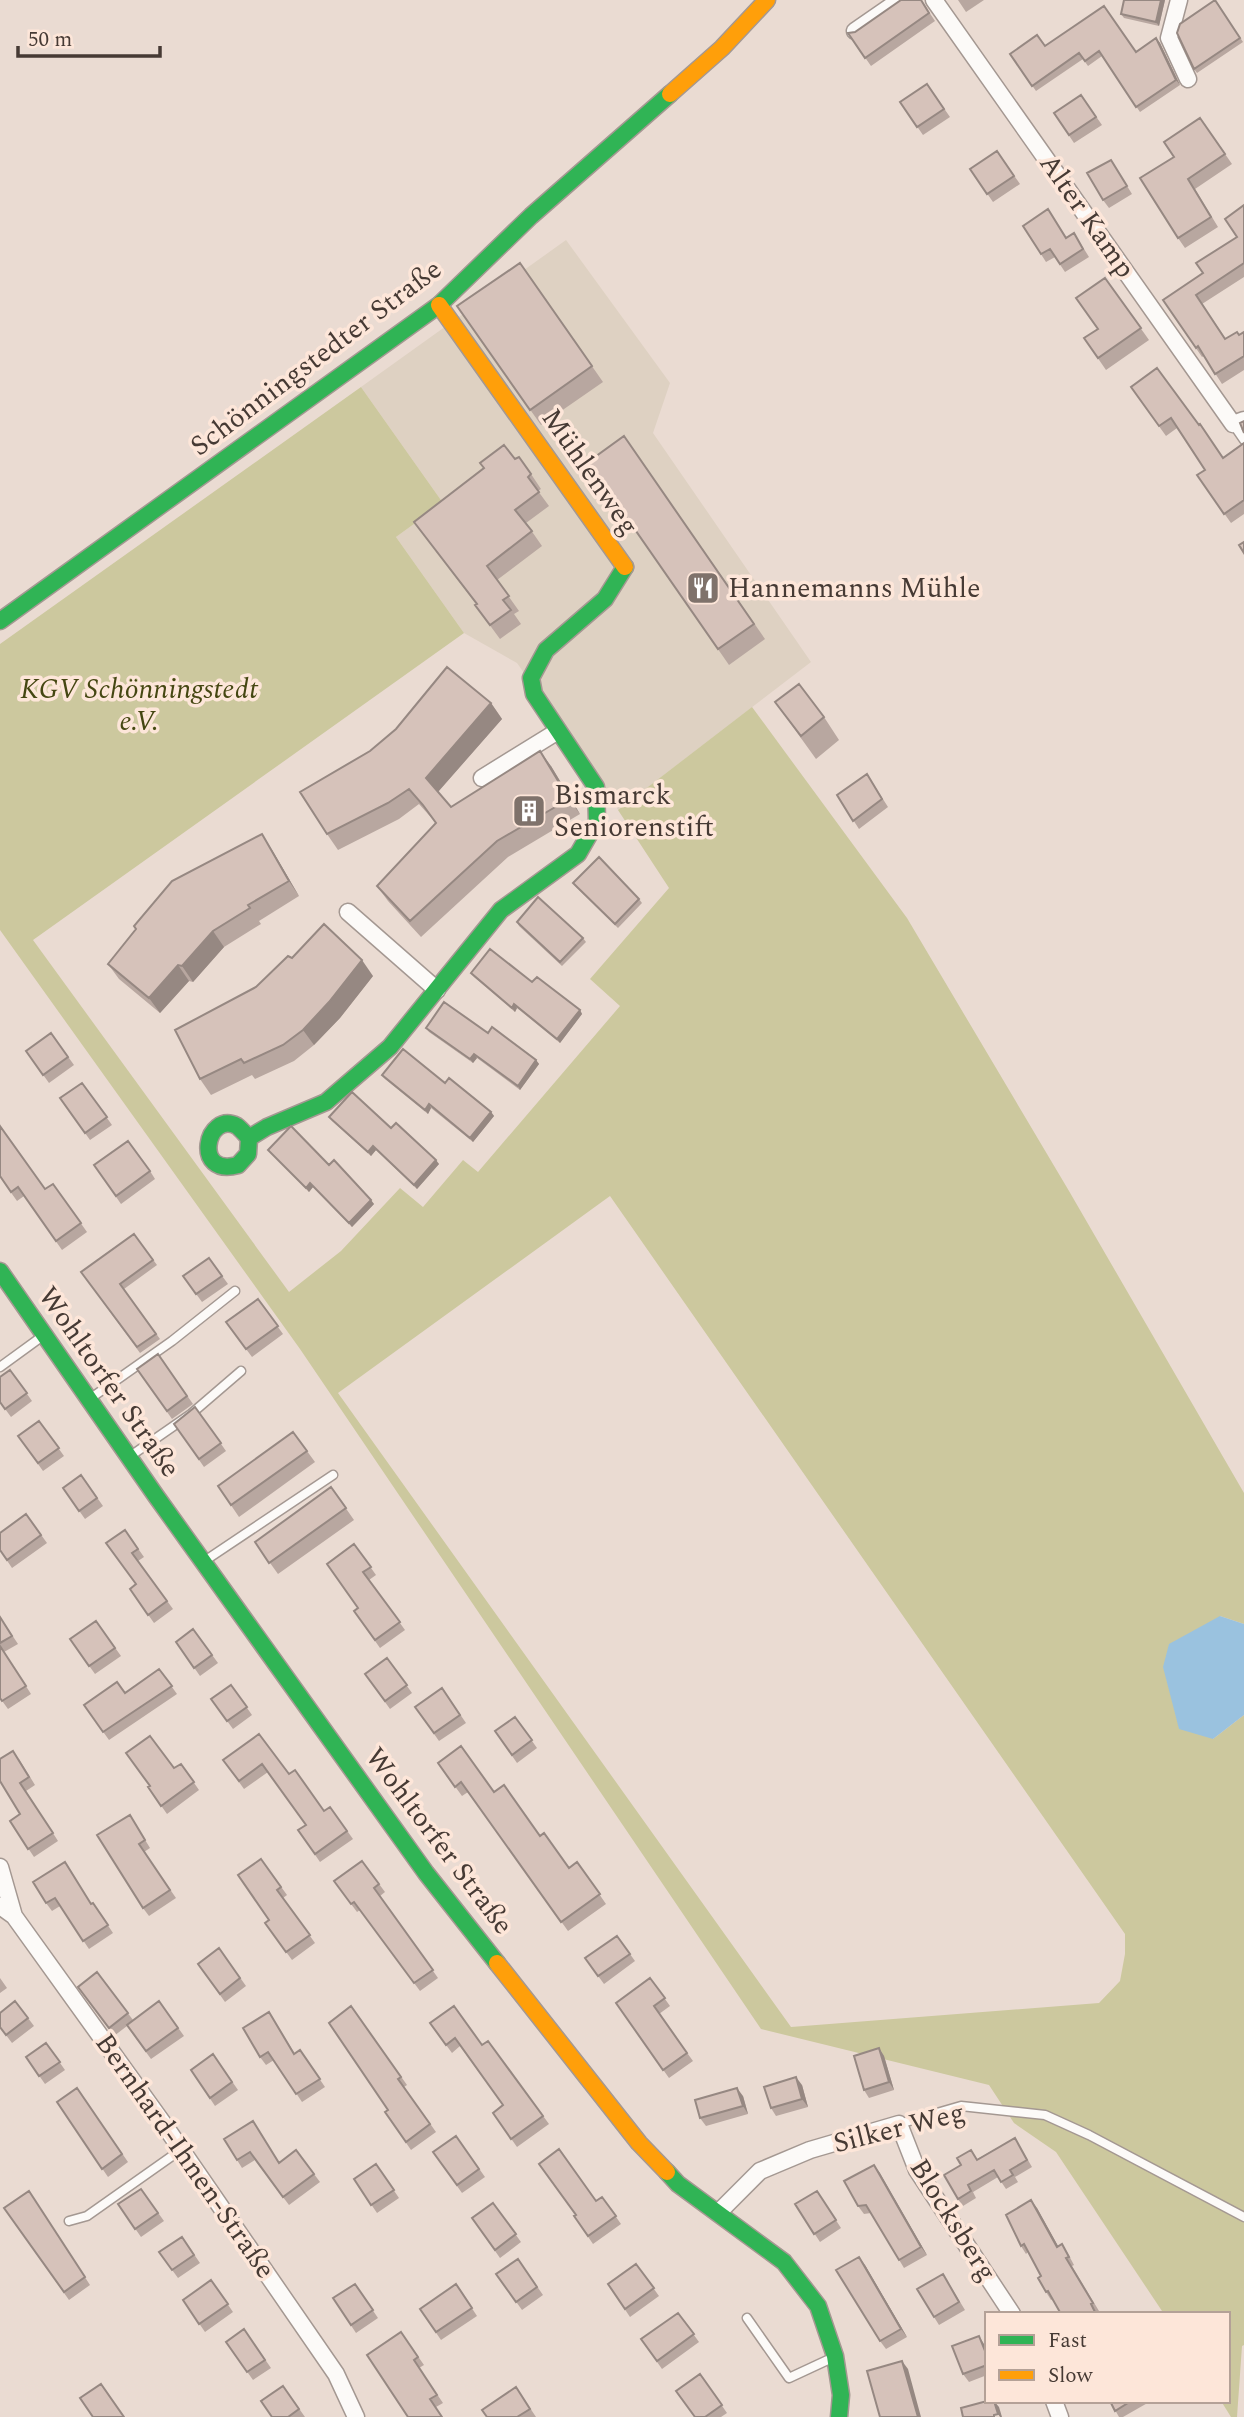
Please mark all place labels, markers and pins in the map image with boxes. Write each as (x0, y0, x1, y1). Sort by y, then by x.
place label: Hannemanns Mühle (728, 567, 980, 610)
restaurant icon: Hannemanns Mühle (684, 569, 722, 607)
place label: Bismarck Seniorenstift (554, 774, 714, 849)
building icon: Bismarck Seniorenstift (510, 792, 548, 830)

